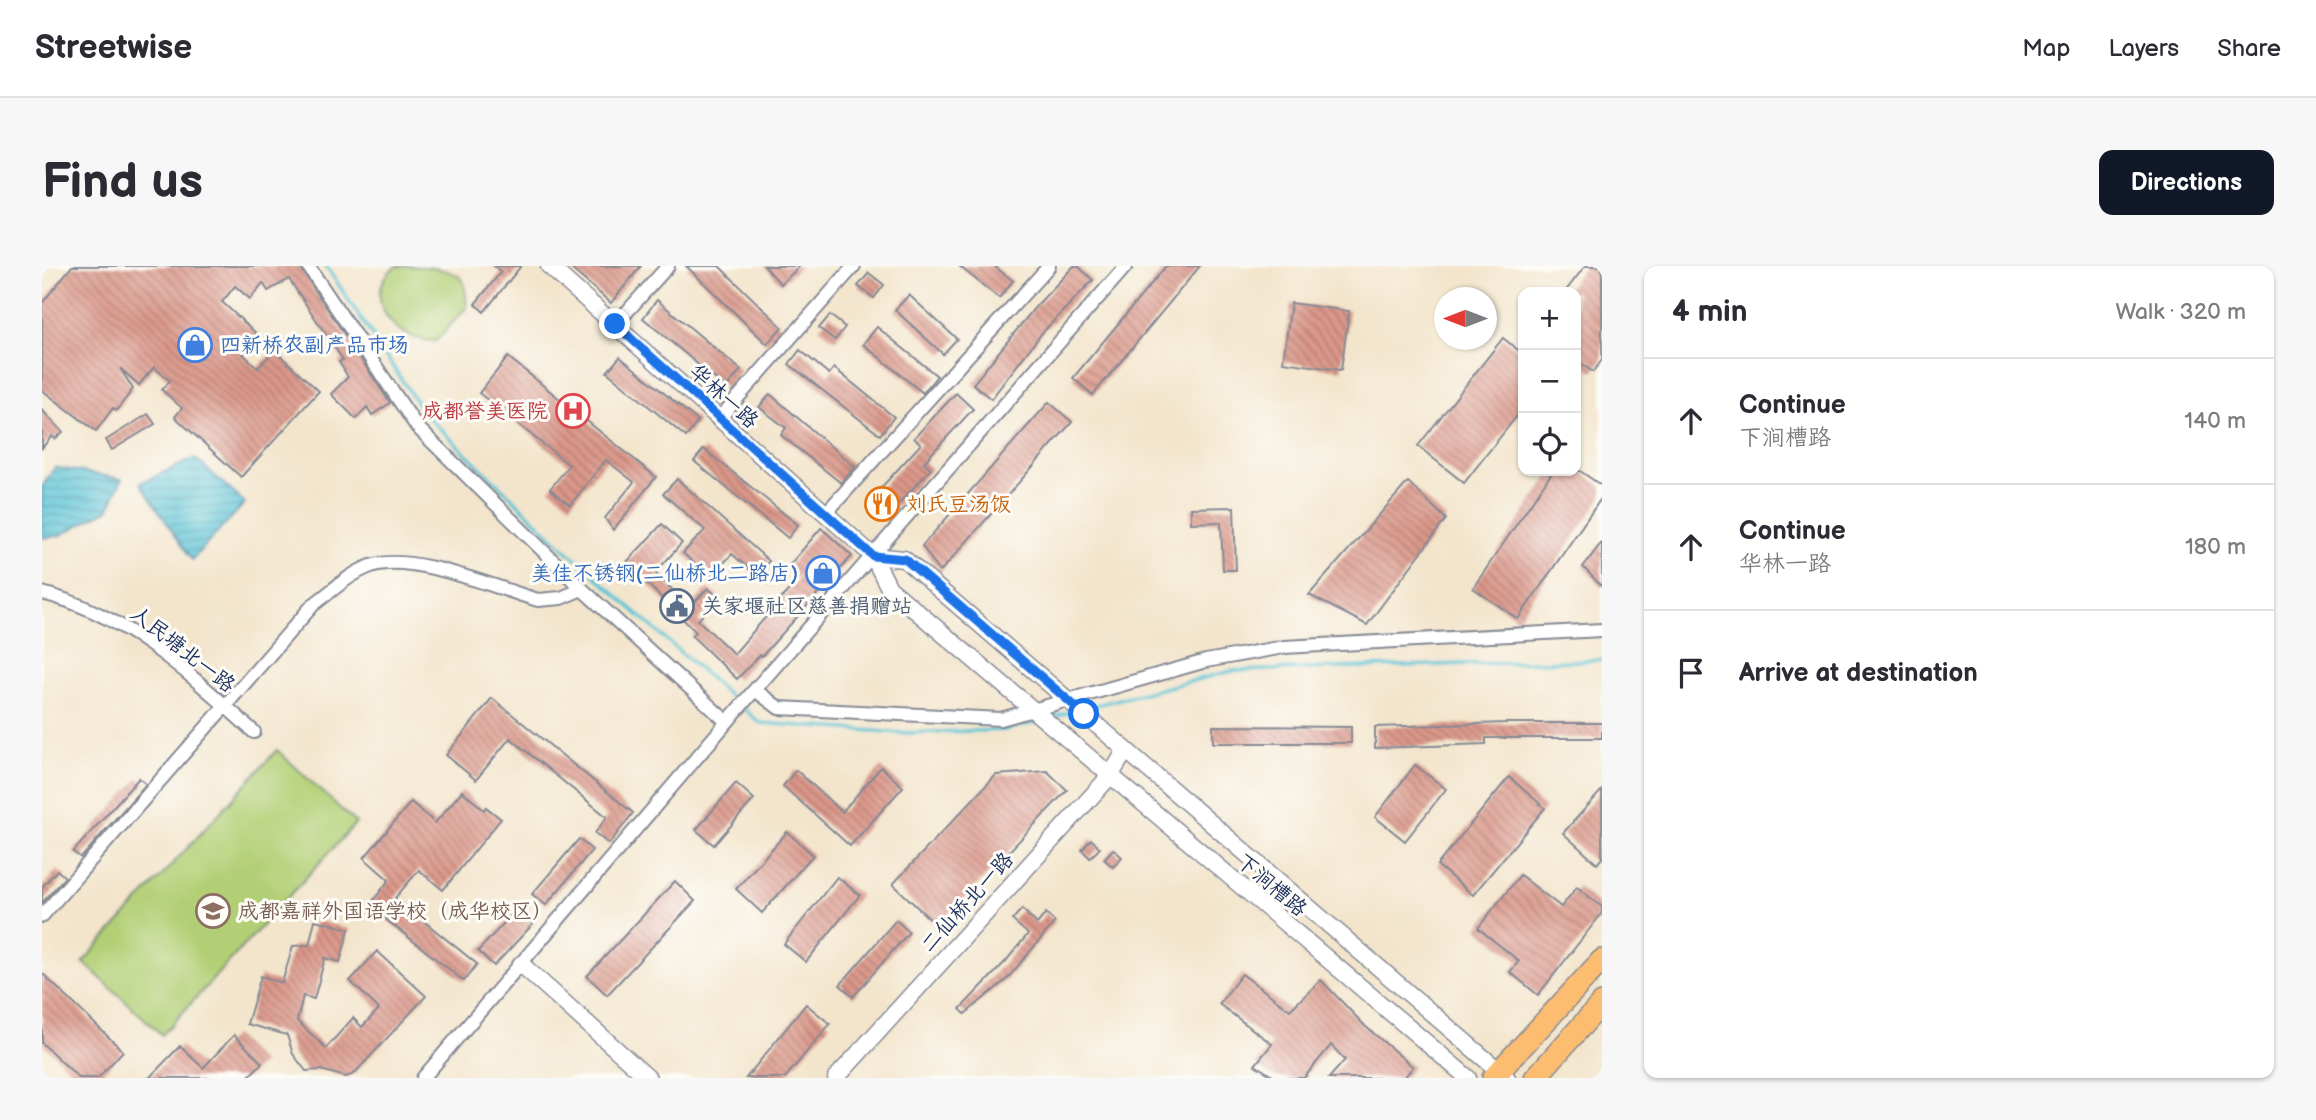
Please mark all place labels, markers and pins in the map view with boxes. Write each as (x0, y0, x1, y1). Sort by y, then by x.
shop icon: 四新桥农副产品市场 (176, 326, 214, 364)
place label: 四新桥农副产品市场 (220, 333, 409, 358)
hospital icon: 成都誉美医院 (554, 392, 592, 430)
place label: 成都誉美医院 (422, 399, 548, 424)
restaurant icon: 刘氏豆汤饭 (863, 485, 901, 523)
place label: 刘氏豆汤饭 (906, 492, 1011, 517)
shop icon: 美佳不锈钢(二仙桥北二路店) (804, 554, 842, 592)
place label: 美佳不锈钢(二仙桥北二路店) (531, 561, 798, 586)
public building icon: 关家堰社区慈善捐赠站 (658, 587, 696, 625)
place label: 关家堰社区慈善捐赠站 (702, 594, 912, 619)
school or university icon: 成都嘉祥外国语学校（成华校区） (194, 892, 232, 930)
place label: 成都嘉祥外国语学校（成华校区） (238, 899, 553, 924)

